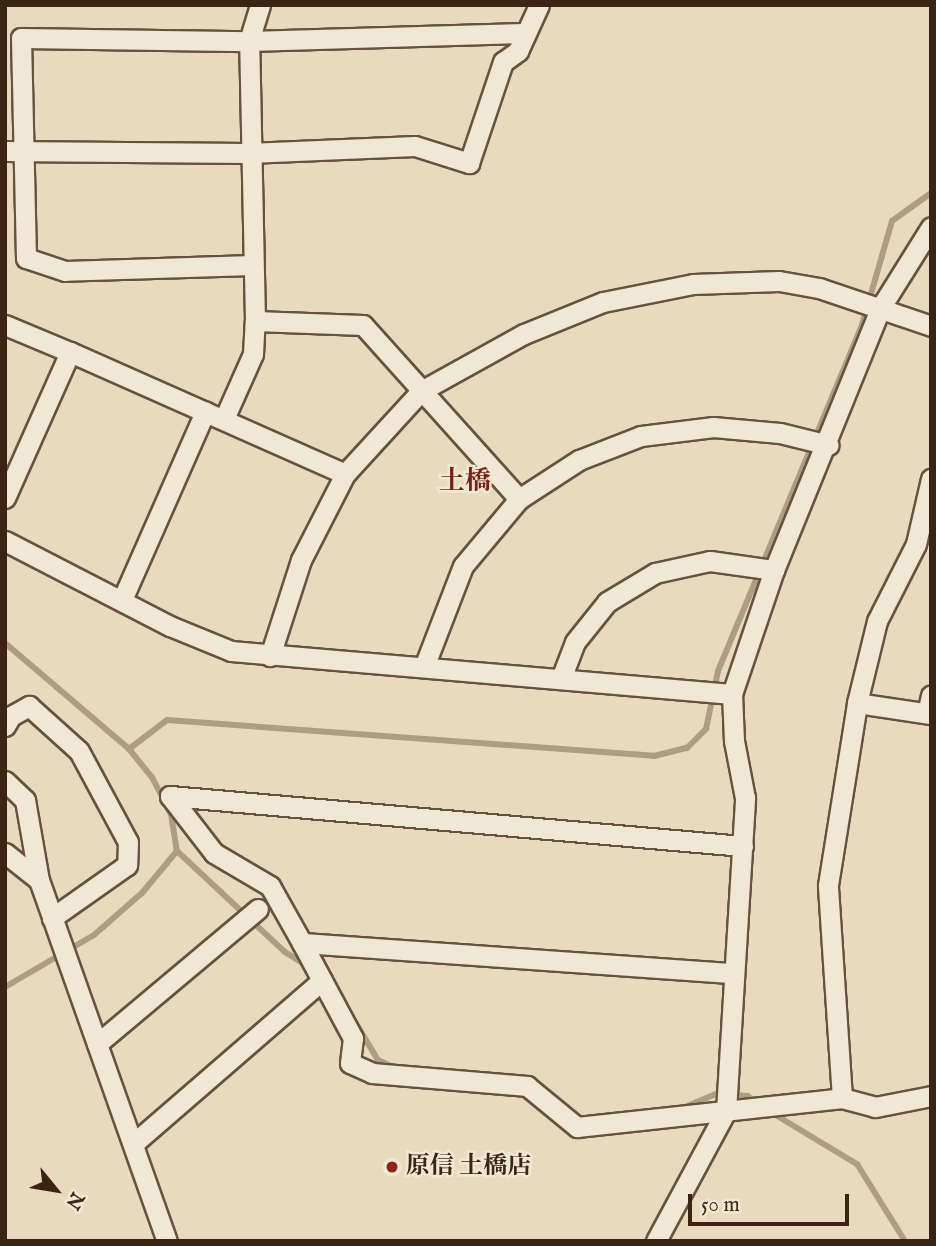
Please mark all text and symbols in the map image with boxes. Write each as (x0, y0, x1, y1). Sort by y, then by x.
district label: 土橋 (439, 466, 491, 498)
place label: 原信 土橋店 (406, 1153, 531, 1181)
north arrow (21, 1155, 91, 1225)
marker: 原信 土橋店 (384, 1159, 400, 1175)
scale bar (691, 1180, 852, 1224)
text: N (60, 1187, 89, 1214)
text: 50 m (701, 1192, 740, 1219)

